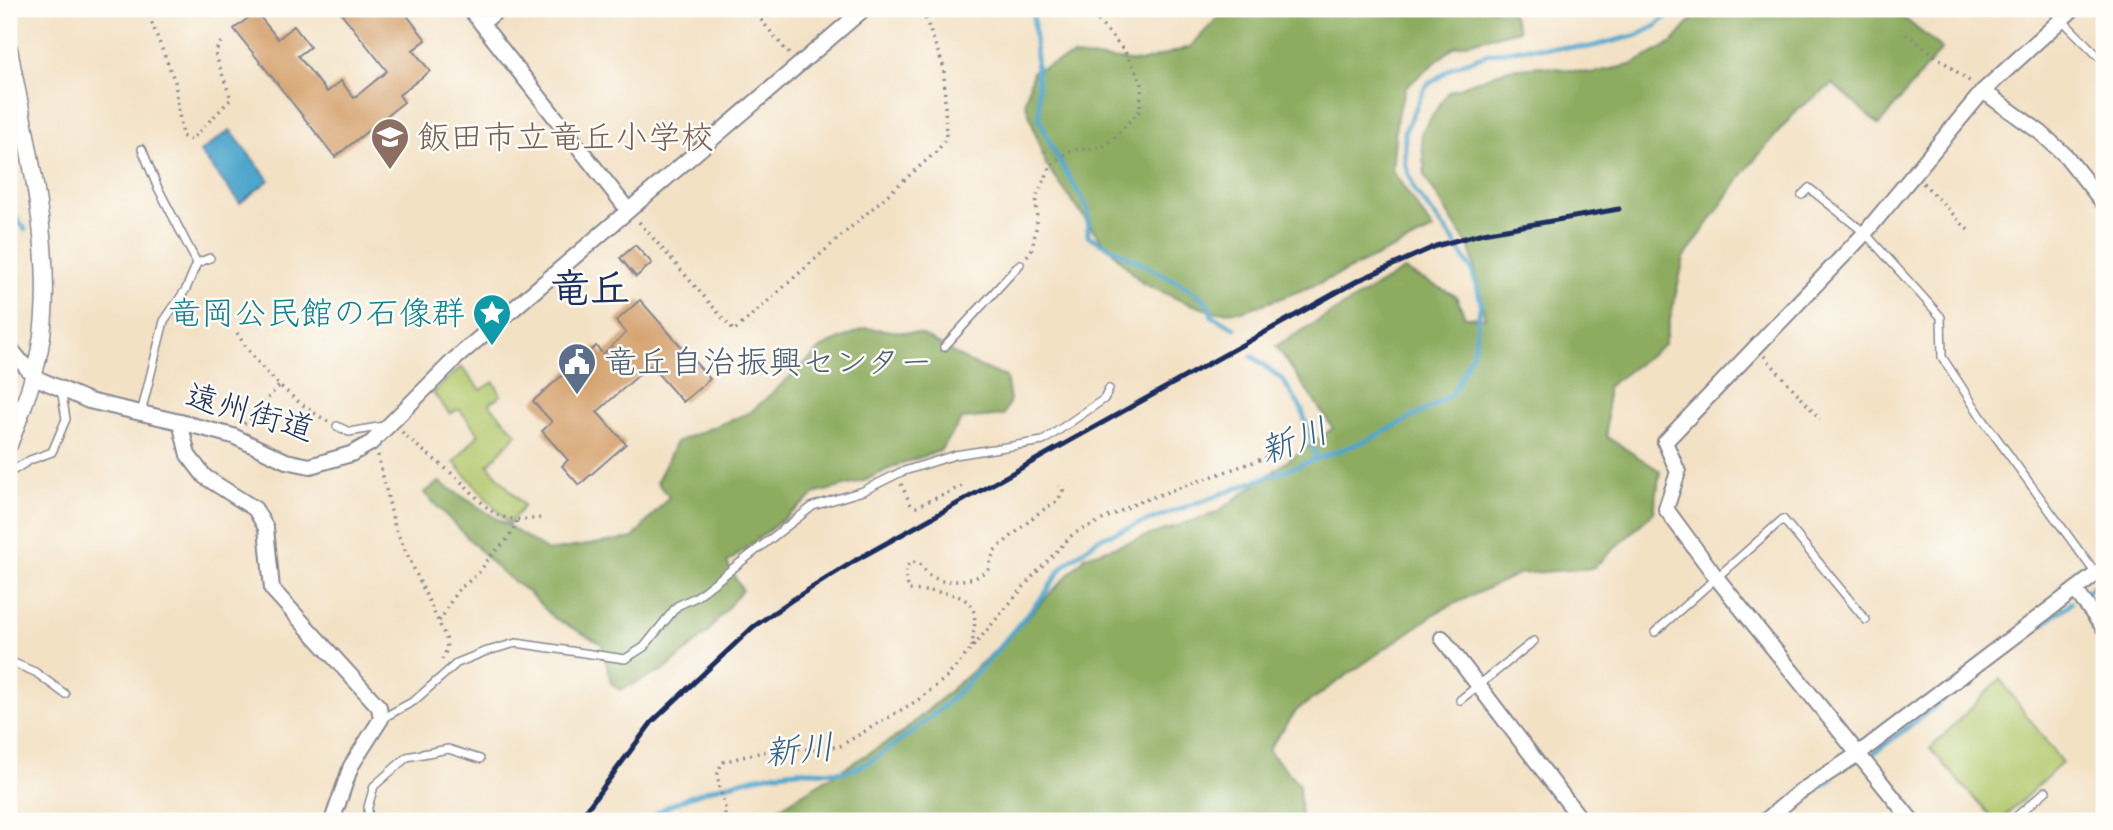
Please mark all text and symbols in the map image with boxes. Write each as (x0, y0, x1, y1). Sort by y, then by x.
school or university icon: 飯田市立竜丘小学校 (369, 116, 411, 171)
place label: 飯田市立竜丘小学校 (417, 116, 714, 158)
district label: 竜丘 (550, 264, 630, 314)
place label: 竜岡公民館の石像群 (168, 292, 465, 334)
place icon: 竜岡公民館の石像群 (471, 292, 513, 347)
public building icon: 竜丘自治振興センター (556, 341, 598, 396)
place label: 竜丘自治振興センター (604, 341, 933, 383)
street label: 遠州街道 (181, 374, 319, 450)
water label: 新川 (1253, 408, 1335, 474)
water label: 新川 (762, 724, 836, 776)

